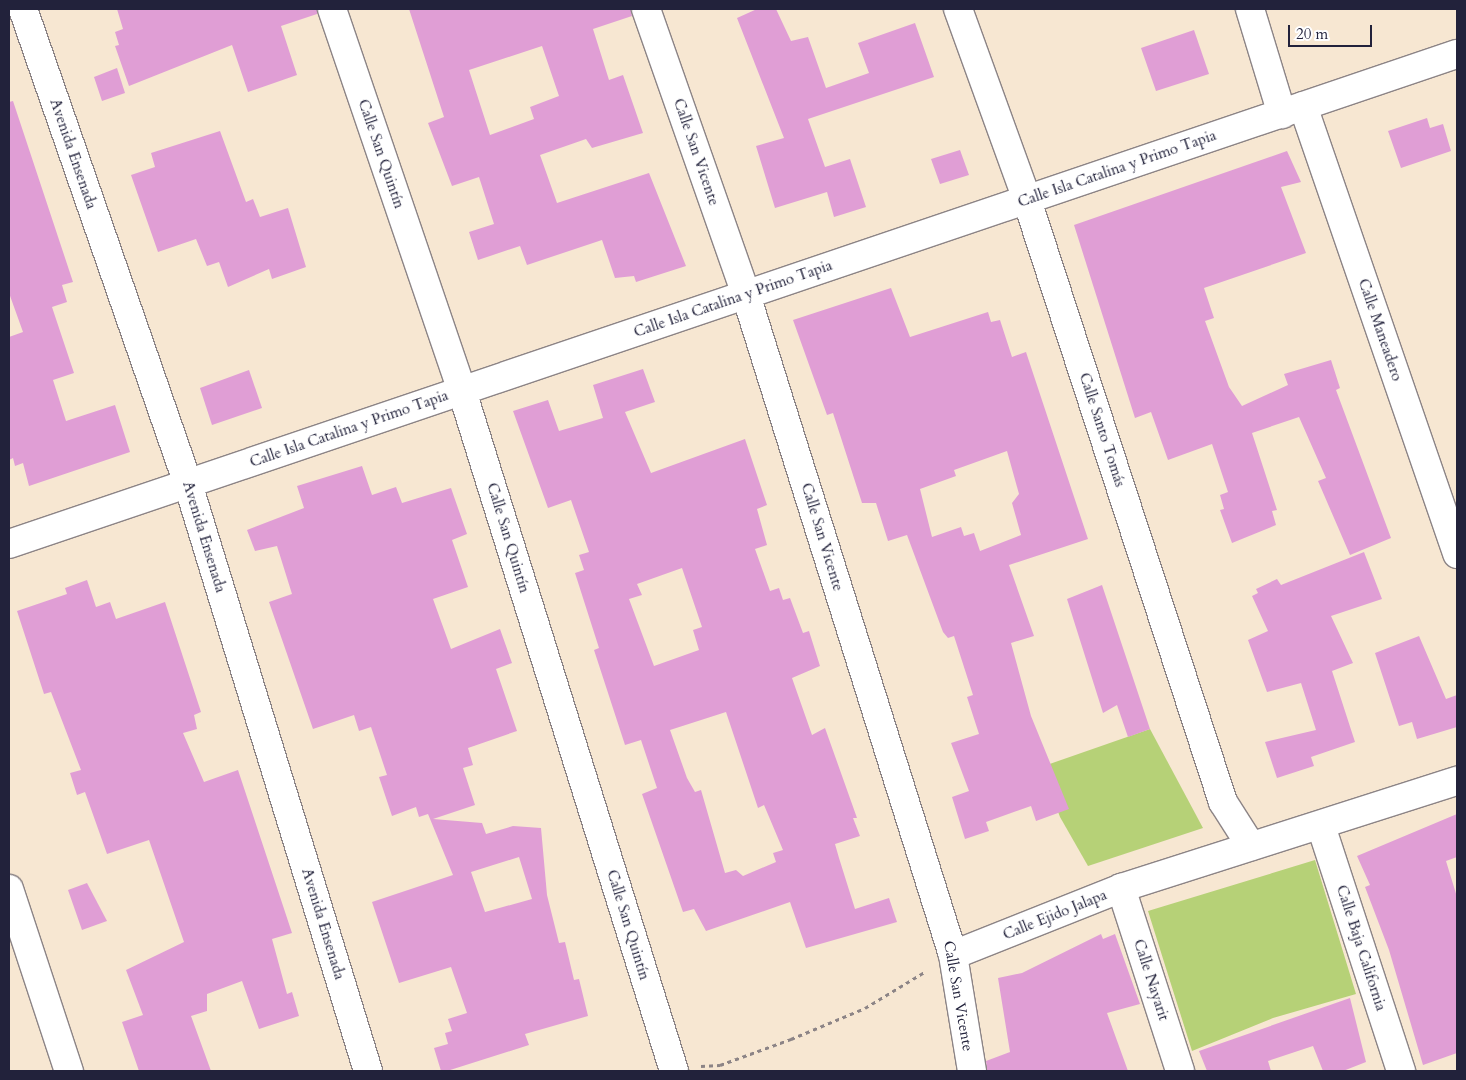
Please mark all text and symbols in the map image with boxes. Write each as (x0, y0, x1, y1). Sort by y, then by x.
scale bar (1291, 15, 1375, 47)
text: 20 m (1296, 24, 1328, 44)
street label: Calle San Vicente (669, 96, 723, 208)
street label: Avenida Ensenada (46, 97, 100, 211)
street label: Calle San Quintín (354, 97, 408, 211)
street label: Calle Isla Catalina y Primo Tapia (1015, 127, 1219, 211)
street label: Calle Isla Catalina y Primo Tapia (631, 257, 835, 341)
street label: Calle Maneadero (1354, 276, 1406, 384)
street label: Calle Santo Tomás (1075, 371, 1129, 489)
street label: Calle Isla Catalina y Primo Tapia (247, 387, 451, 471)
street label: Avenida Ensenada (179, 479, 229, 595)
street label: Calle San Quintín (483, 481, 533, 595)
street label: Calle San Vicente (797, 481, 847, 593)
street label: Avenida Ensenada (298, 866, 348, 982)
street label: Calle San Quintín (603, 868, 653, 982)
street label: Calle Baja California (1332, 883, 1390, 1013)
street label: Calle Ejido Jalapa (1000, 886, 1110, 944)
street label: Calle Nayarit (1129, 937, 1173, 1023)
street label: Calle San Vicente (939, 939, 977, 1053)

